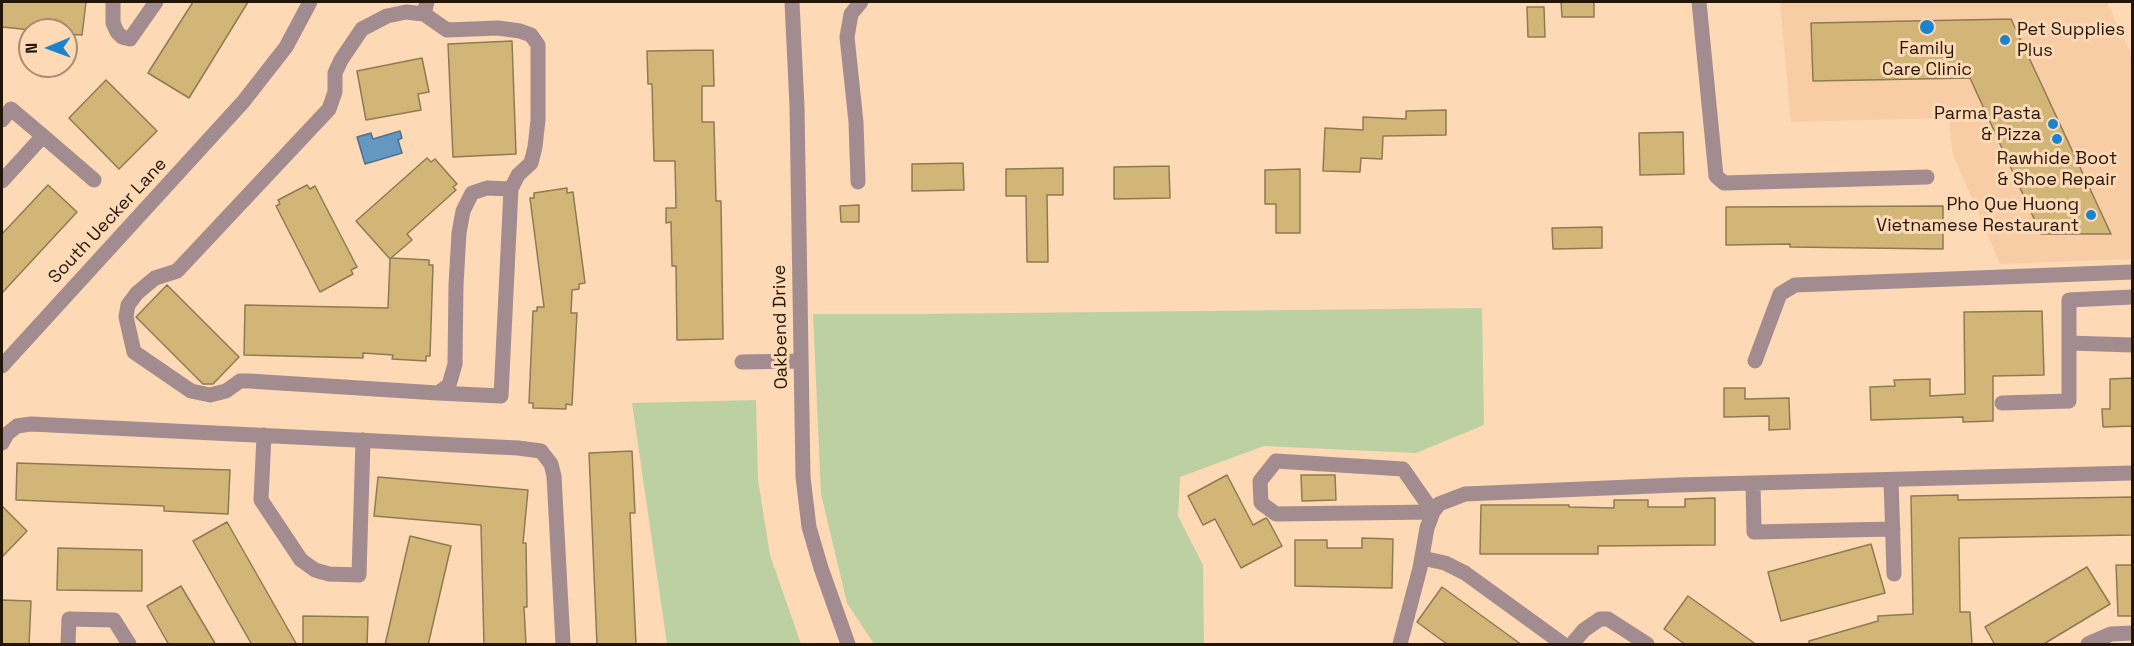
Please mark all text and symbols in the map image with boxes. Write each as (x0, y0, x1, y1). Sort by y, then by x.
north arrow (18, 18, 78, 78)
marker: Family Care Clinic (1918, 18, 1936, 36)
place label: Pet Supplies Plus (2017, 19, 2125, 62)
marker: Pet Supplies Plus (1998, 33, 2012, 47)
place label: Family Care Clinic (1882, 38, 1972, 80)
text: N (21, 43, 42, 54)
place label: Parma Pasta & Pizza (1934, 103, 2041, 146)
marker: Parma Pasta & Pizza (2046, 117, 2060, 131)
marker: Rawhide Boot & Shoe Repair (2050, 132, 2064, 146)
place label: Rawhide Boot & Shoe Repair (1997, 148, 2117, 190)
street label: South Uecker Lane (44, 154, 172, 288)
place label: Pho Que Huong Vietnamese Restaurant (1876, 194, 2079, 236)
marker: Pho Que Huong Vietnamese Restaurant (2084, 208, 2098, 222)
street label: Oakbend Drive (769, 264, 793, 390)

